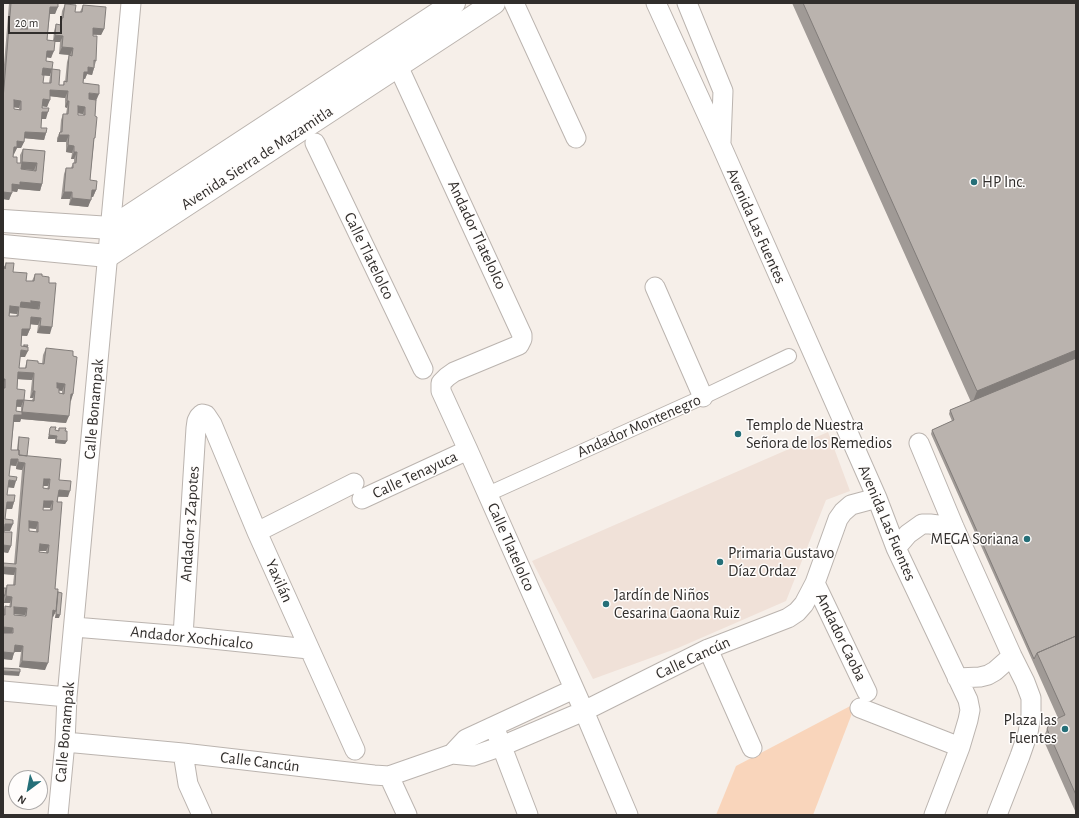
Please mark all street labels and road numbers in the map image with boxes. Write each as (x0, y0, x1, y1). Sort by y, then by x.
street label: Avenida Sierra de Mazamitla (177, 102, 337, 214)
street label: Avenida Las Fuentes (722, 165, 790, 287)
street label: Andador Tlatelolco (443, 178, 511, 292)
street label: Calle Tlatelolco (340, 209, 398, 303)
street label: Calle Bonampak (80, 358, 108, 460)
street label: Andador Montenegro (574, 390, 704, 462)
street label: Calle Tenayuca (369, 447, 461, 503)
street label: Avenida Las Fuentes (854, 462, 920, 584)
street label: Andador 3 Zapotes (176, 465, 204, 583)
street label: Calle Tlatelolco (483, 500, 539, 594)
street label: Yaxilán (261, 557, 297, 605)
street label: Andador Caoba (811, 590, 871, 684)
street label: Andador Xochicalco (130, 622, 254, 654)
street label: Calle Cancún (653, 632, 733, 684)
street label: Calle Bonampak (51, 681, 79, 783)
street label: Calle Cancún (219, 748, 301, 776)

